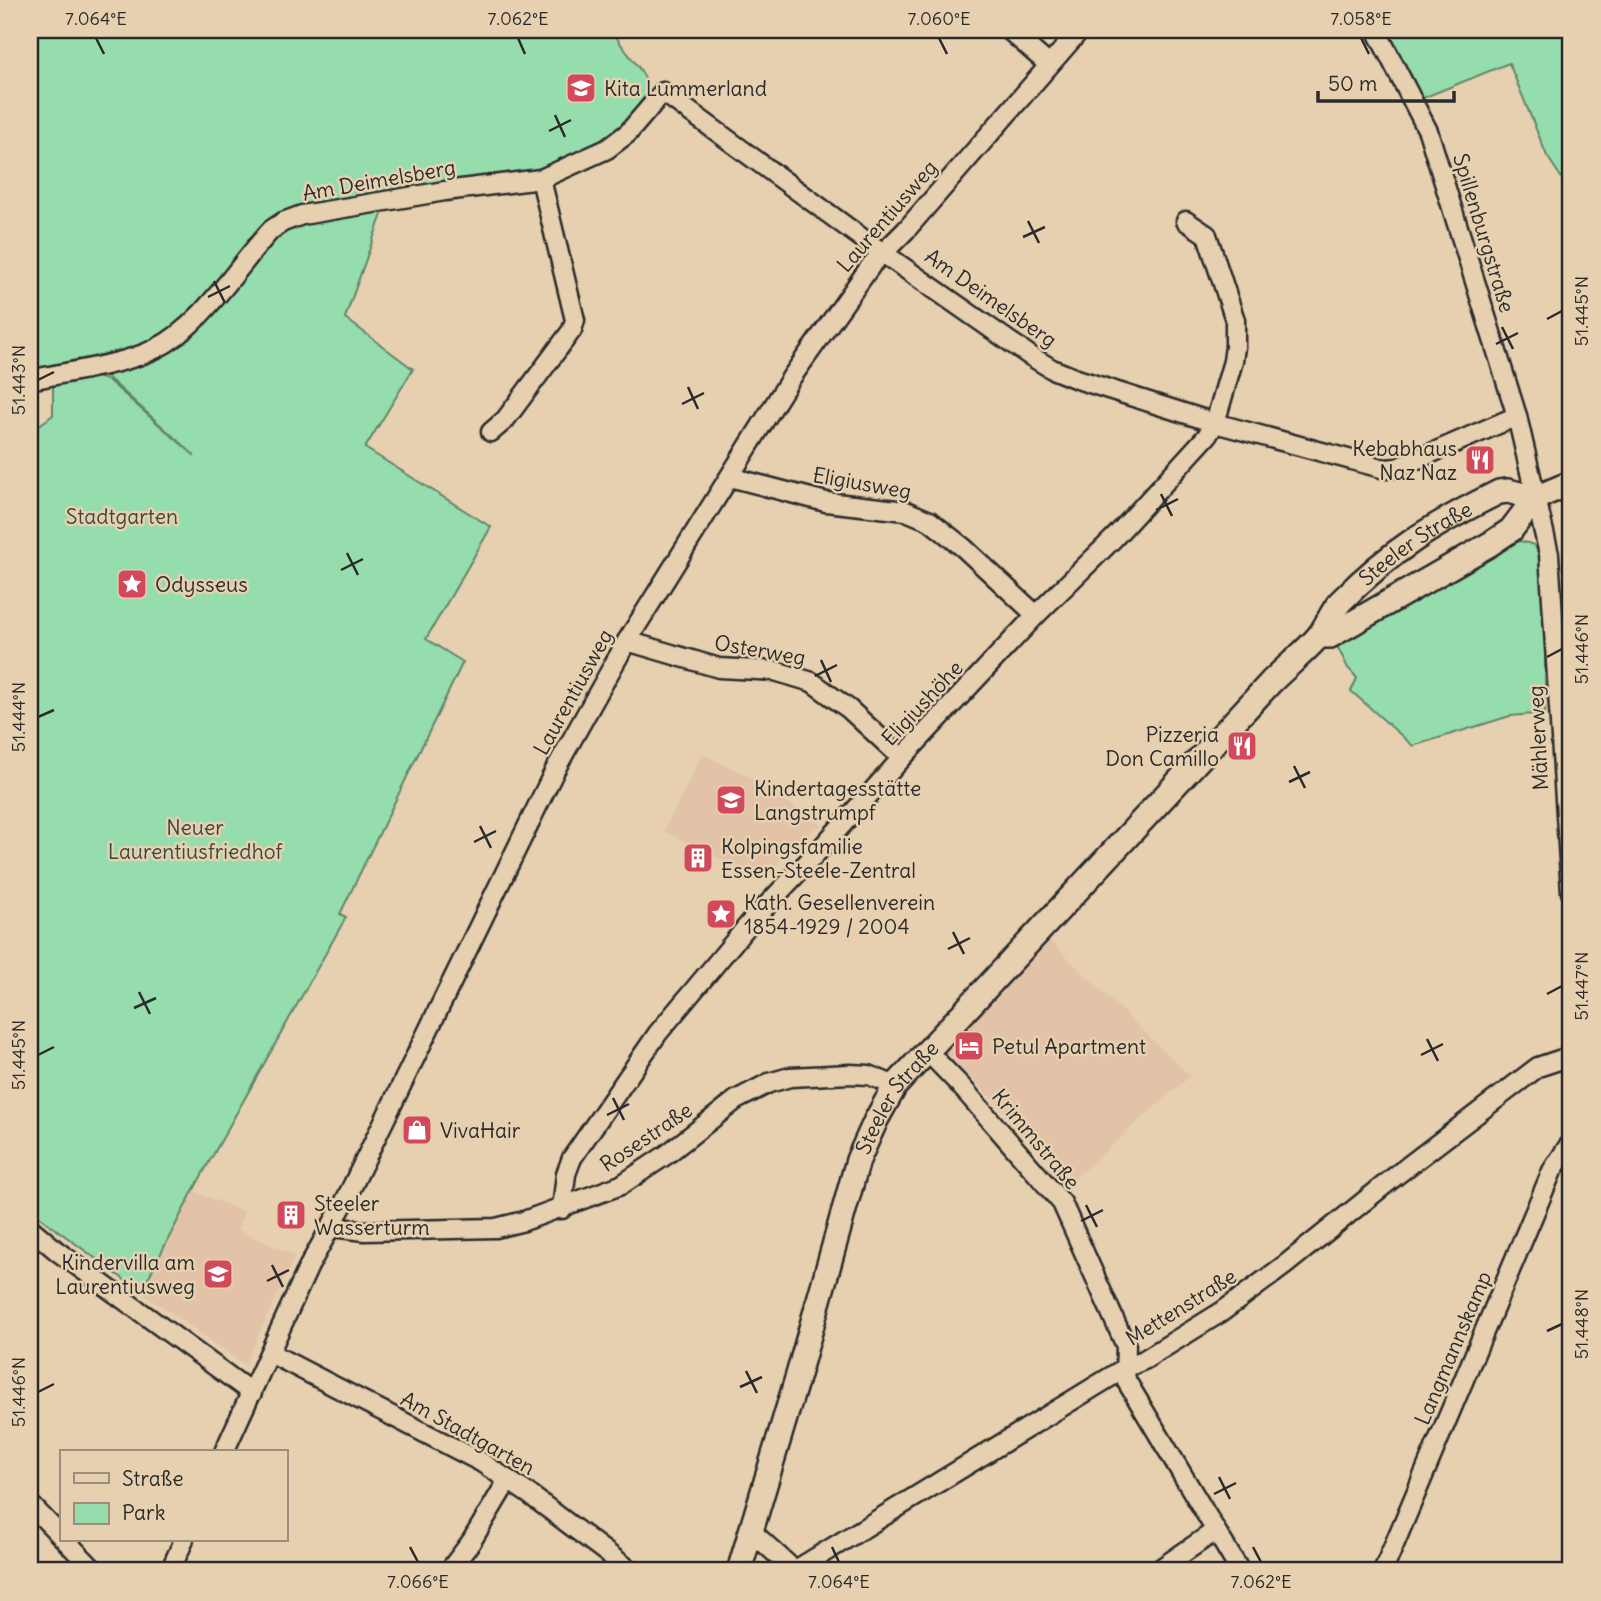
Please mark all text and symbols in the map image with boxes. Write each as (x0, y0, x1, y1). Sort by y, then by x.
text: 7.064°E (65, 7, 127, 30)
text: 7.062°E (487, 7, 549, 30)
text: 7.060°E (907, 7, 971, 30)
text: 7.058°E (1330, 7, 1392, 30)
scale bar (1318, 60, 1454, 104)
text: 50 m (1328, 70, 1377, 97)
school or university icon: Kita Lummerland (564, 71, 598, 105)
place label: Kita Lummerland (604, 75, 767, 102)
street label: Spillenburgstraße (1447, 150, 1521, 316)
street label: Am Deimelsberg (300, 153, 458, 207)
street label: Laurentiusweg (831, 154, 943, 278)
street label: Am Deimelsberg (920, 243, 1062, 353)
text: 51.445°N (1570, 276, 1593, 346)
text: 51.443°N (7, 345, 30, 415)
place label: Kebabhaus Naz Naz (1352, 435, 1457, 486)
restaurant icon: Kebabhaus Naz Naz (1463, 443, 1497, 477)
street label: Eligiusweg (811, 461, 913, 505)
street label: Steeler Straße (1353, 495, 1476, 591)
park label: Stadtgarten (66, 503, 178, 530)
place icon: Odysseus (115, 567, 149, 601)
place label: Odysseus (155, 571, 248, 598)
text: 51.446°N (1570, 614, 1593, 684)
street label: Laurentiusweg (527, 624, 619, 760)
street label: Osterweg (712, 629, 808, 671)
street label: Eligiushöhe (876, 655, 968, 751)
text: 51.444°N (7, 682, 30, 752)
street label: Mählerweg (1522, 685, 1554, 791)
place label: Pizzeria Don Camillo (1105, 721, 1219, 772)
restaurant icon: Pizzeria Don Camillo (1225, 729, 1259, 763)
place label: Kindertagesstätte Langstrumpf (754, 775, 921, 826)
school or university icon: Kindertagesstätte Langstrumpf (714, 783, 748, 817)
park label: Neuer Laurentiusfriedhof (108, 814, 283, 865)
place label: Kolpingsfamilie Essen-Steele-Zentral (721, 833, 916, 884)
building icon: Kolpingsfamilie Essen-Steele-Zentral (681, 841, 715, 875)
place label: Kath. Gesellenverein 1854-1929 / 2004 (744, 889, 935, 940)
place icon: Kath. Gesellenverein 1854-1929 / 2004 (704, 897, 738, 931)
text: 51.447°N (1570, 952, 1593, 1020)
text: 51.445°N (7, 1020, 30, 1090)
hotel icon: Petul Apartment (952, 1029, 986, 1063)
place label: Petul Apartment (992, 1033, 1146, 1060)
street label: Steeler Straße (849, 1035, 944, 1158)
street label: Krimmstraße (986, 1083, 1086, 1195)
street label: Rosestraße (595, 1096, 697, 1178)
shop icon: VivaHair (400, 1113, 434, 1147)
place label: VivaHair (440, 1117, 521, 1144)
place label: Steeler Wasserturm (314, 1190, 430, 1241)
building icon: Steeler Wasserturm (274, 1198, 308, 1232)
place label: Kindervilla am Laurentiusweg (55, 1249, 195, 1300)
school or university icon: Kindervilla am Laurentiusweg (201, 1257, 235, 1291)
street label: Mettenstraße (1121, 1262, 1241, 1352)
street label: Langmannskamp (1408, 1267, 1498, 1429)
text: 51.448°N (1570, 1289, 1593, 1359)
text: 51.446°N (7, 1357, 30, 1427)
street label: Am Stadtgarten (396, 1385, 540, 1481)
legend (60, 1450, 287, 1542)
text: Straße (122, 1465, 183, 1492)
text: Park (122, 1499, 165, 1526)
text: 7.066°E (387, 1570, 449, 1593)
text: 7.064°E (808, 1570, 870, 1593)
text: 7.062°E (1230, 1570, 1292, 1593)

